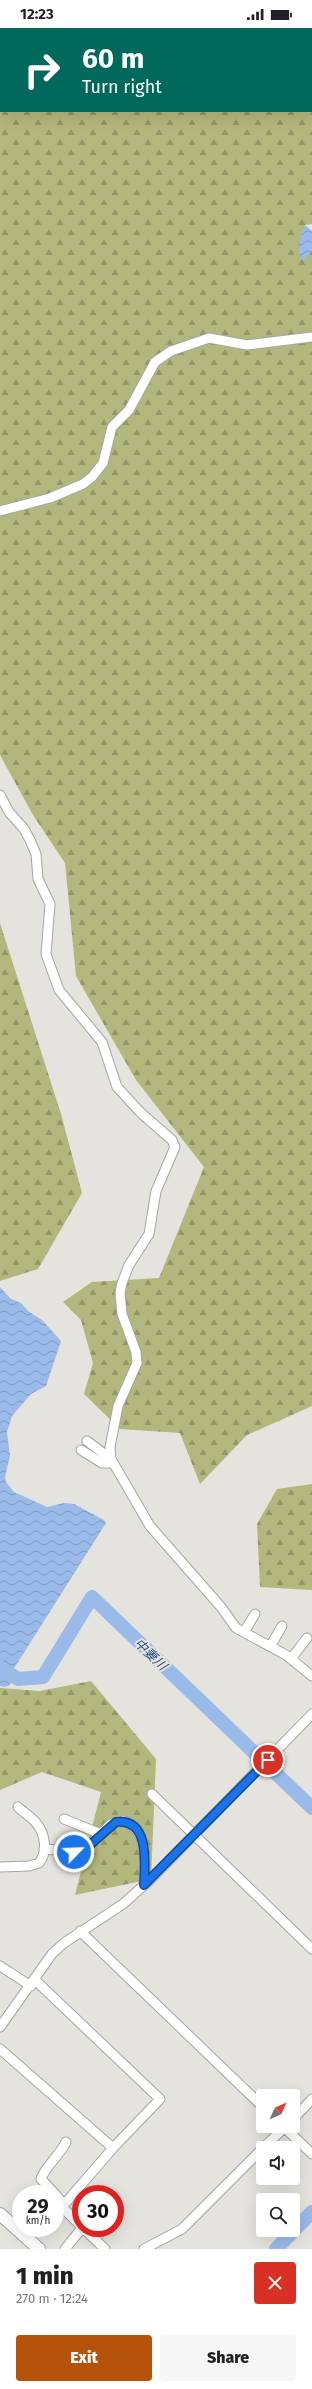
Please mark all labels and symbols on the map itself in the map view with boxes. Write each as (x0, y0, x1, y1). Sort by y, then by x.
water label: 中妻川 (131, 1635, 171, 1675)
pin (251, 1743, 285, 1777)
position arrow (53, 1831, 95, 1873)
north arrow (256, 2089, 300, 2133)
speed limit sign: 30 (72, 2185, 124, 2237)

